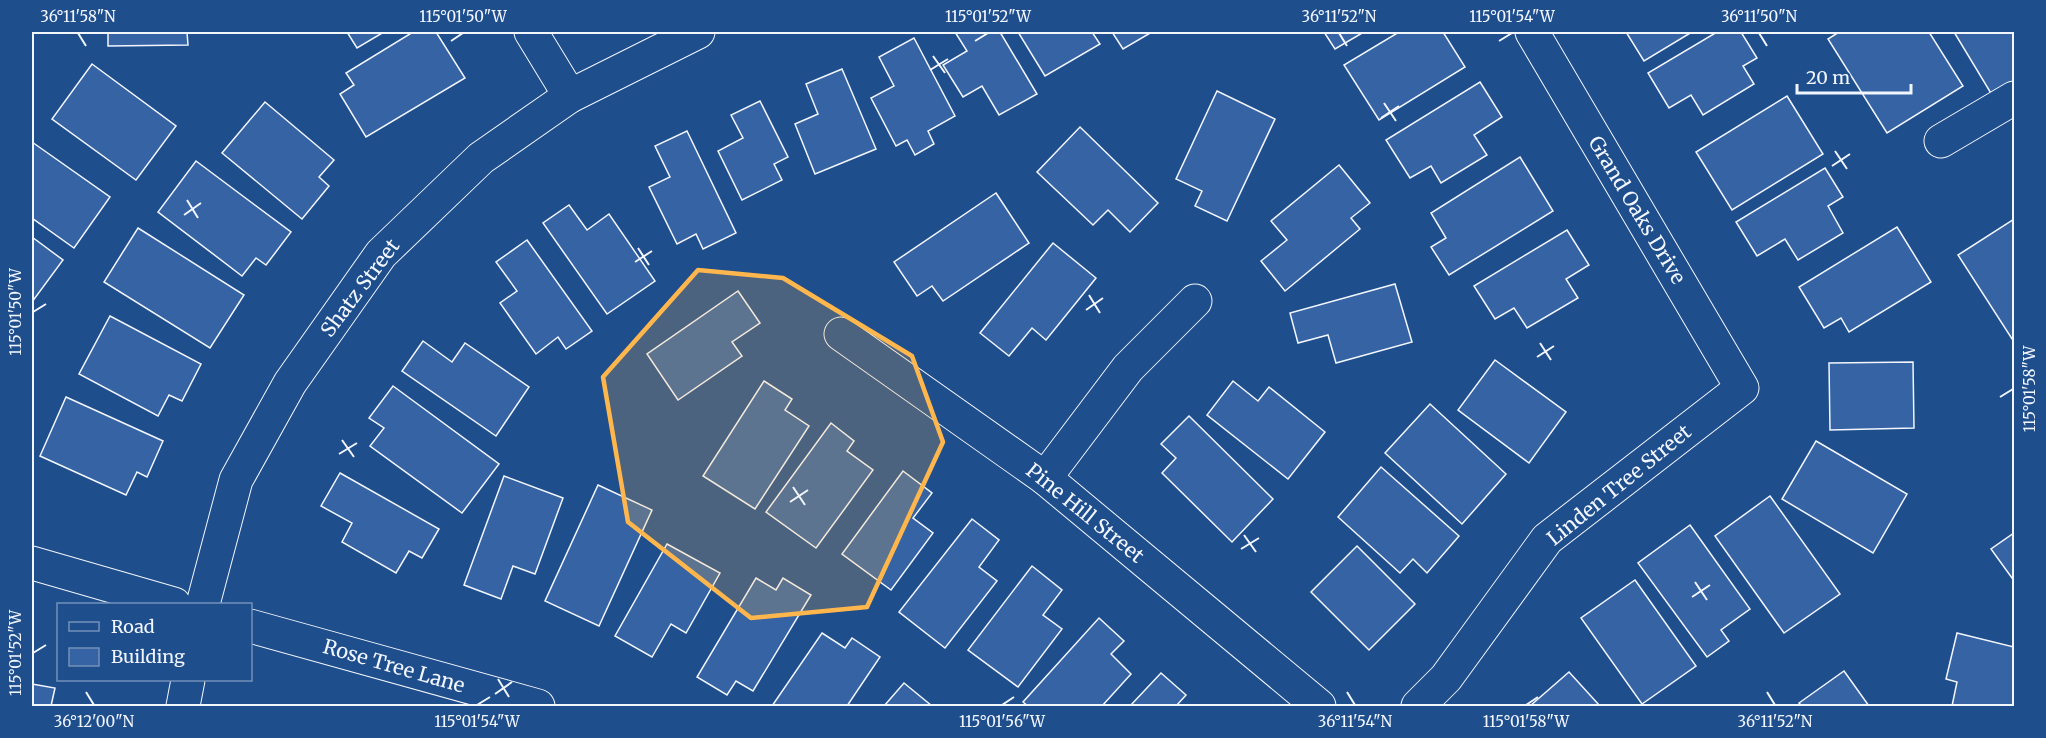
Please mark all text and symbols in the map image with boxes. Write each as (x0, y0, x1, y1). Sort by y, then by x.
text: 36°11'58"N (40, 7, 116, 26)
text: 115°01'50"W (419, 7, 508, 26)
text: 115°01'52"W (945, 7, 1032, 26)
text: 36°11'52"N (1302, 7, 1377, 26)
text: 115°01'54"W (1469, 7, 1556, 26)
text: 36°11'50"N (1721, 7, 1797, 26)
scale bar (1797, 57, 1911, 95)
text: 20 m (1806, 66, 1850, 89)
street label: Grand Oaks Drive (1583, 131, 1691, 288)
street label: Shatz Street (315, 234, 405, 342)
text: 115°01'50"W (6, 267, 25, 356)
text: 115°01'58"W (2020, 345, 2039, 432)
street label: Linden Tree Street (1542, 419, 1696, 550)
street label: Pine Hill Street (1021, 457, 1149, 568)
legend (57, 603, 252, 681)
text: 115°01'52"W (6, 609, 25, 696)
text: Road (111, 615, 155, 638)
street label: Rose Tree Lane (320, 633, 468, 698)
text: Building (111, 645, 185, 668)
text: 36°12'00"N (54, 712, 135, 731)
text: 115°01'54"W (434, 712, 521, 731)
text: 115°01'56"W (959, 712, 1046, 731)
text: 36°11'54"N (1318, 712, 1393, 731)
text: 115°01'58"W (1483, 712, 1570, 731)
text: 36°11'52"N (1738, 712, 1813, 731)

